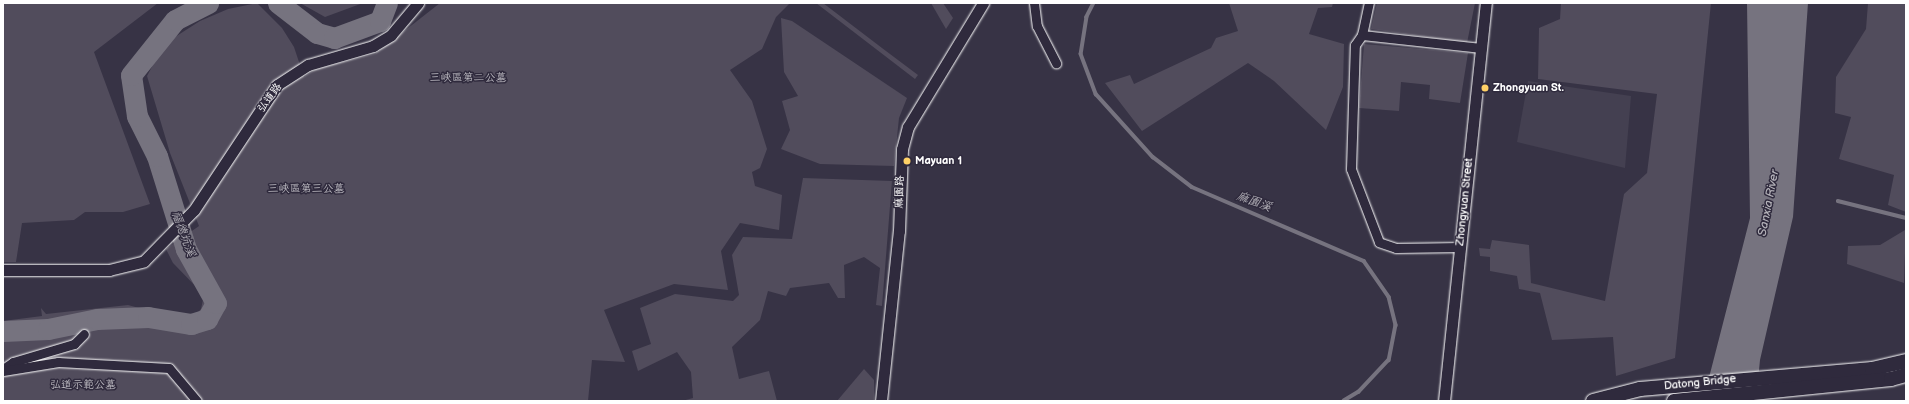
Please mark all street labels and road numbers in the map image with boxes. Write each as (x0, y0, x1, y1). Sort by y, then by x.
street label: 弘道路 (255, 81, 285, 115)
street label: Zhongyuan Street (1454, 157, 1476, 247)
street label: 麻園路 (893, 175, 907, 209)
street label: Datong Bridge (1663, 373, 1737, 393)

